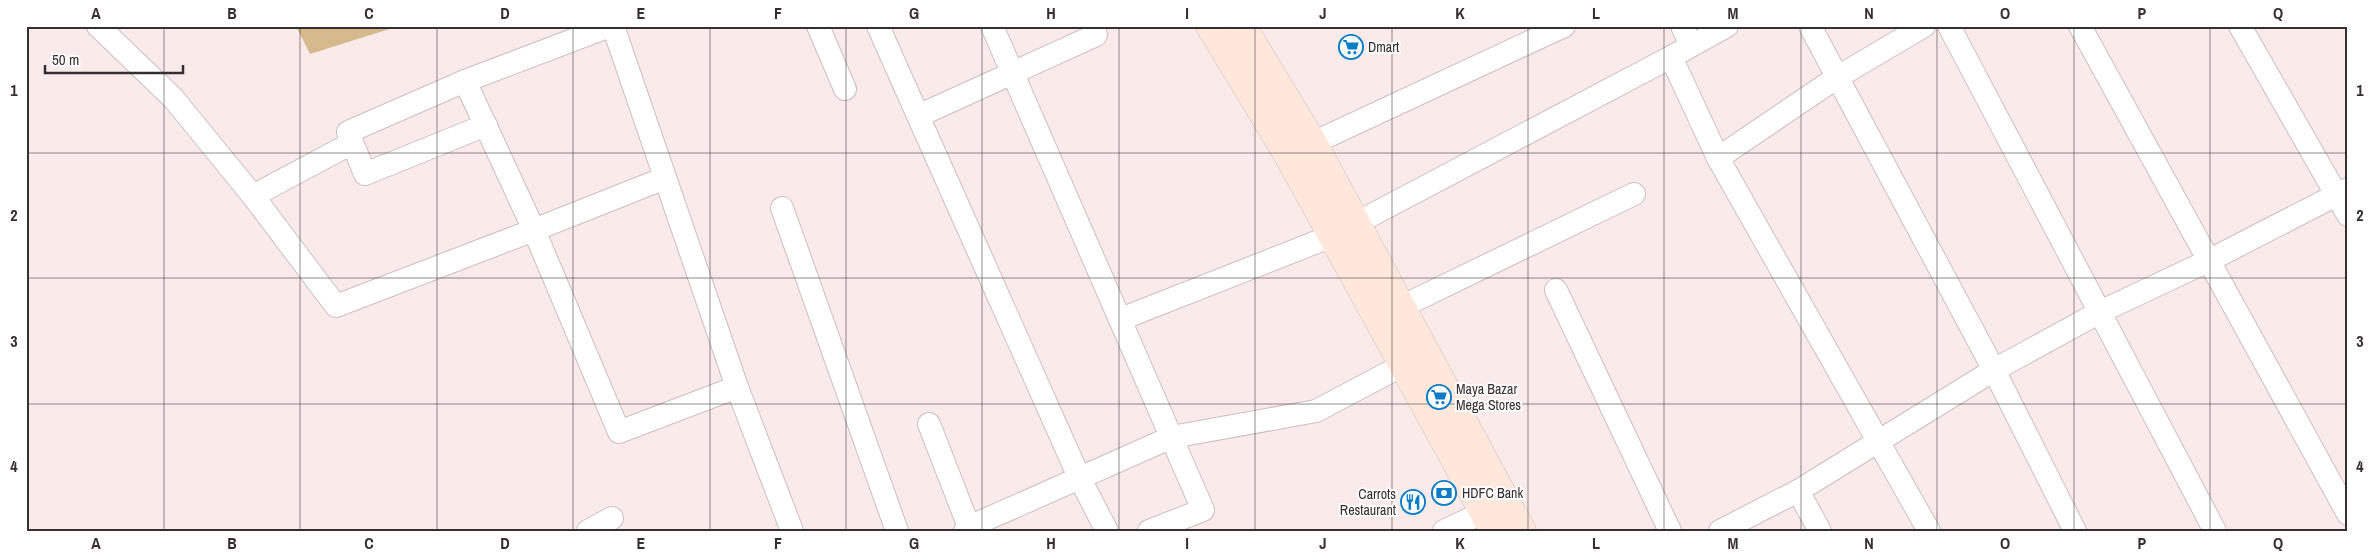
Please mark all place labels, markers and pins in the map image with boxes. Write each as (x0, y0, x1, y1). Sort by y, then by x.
supermarket icon: Dmart (1338, 34, 1364, 60)
place label: Dmart (1368, 38, 1399, 56)
place label: Maya Bazar Mega Stores (1456, 380, 1521, 414)
supermarket icon: Maya Bazar Mega Stores (1426, 384, 1452, 410)
bank icon: HDFC Bank (1431, 480, 1457, 506)
place label: HDFC Bank (1462, 484, 1523, 502)
place label: Carrots Restaurant (1340, 485, 1396, 519)
restaurant icon: Carrots Restaurant (1400, 489, 1426, 515)

